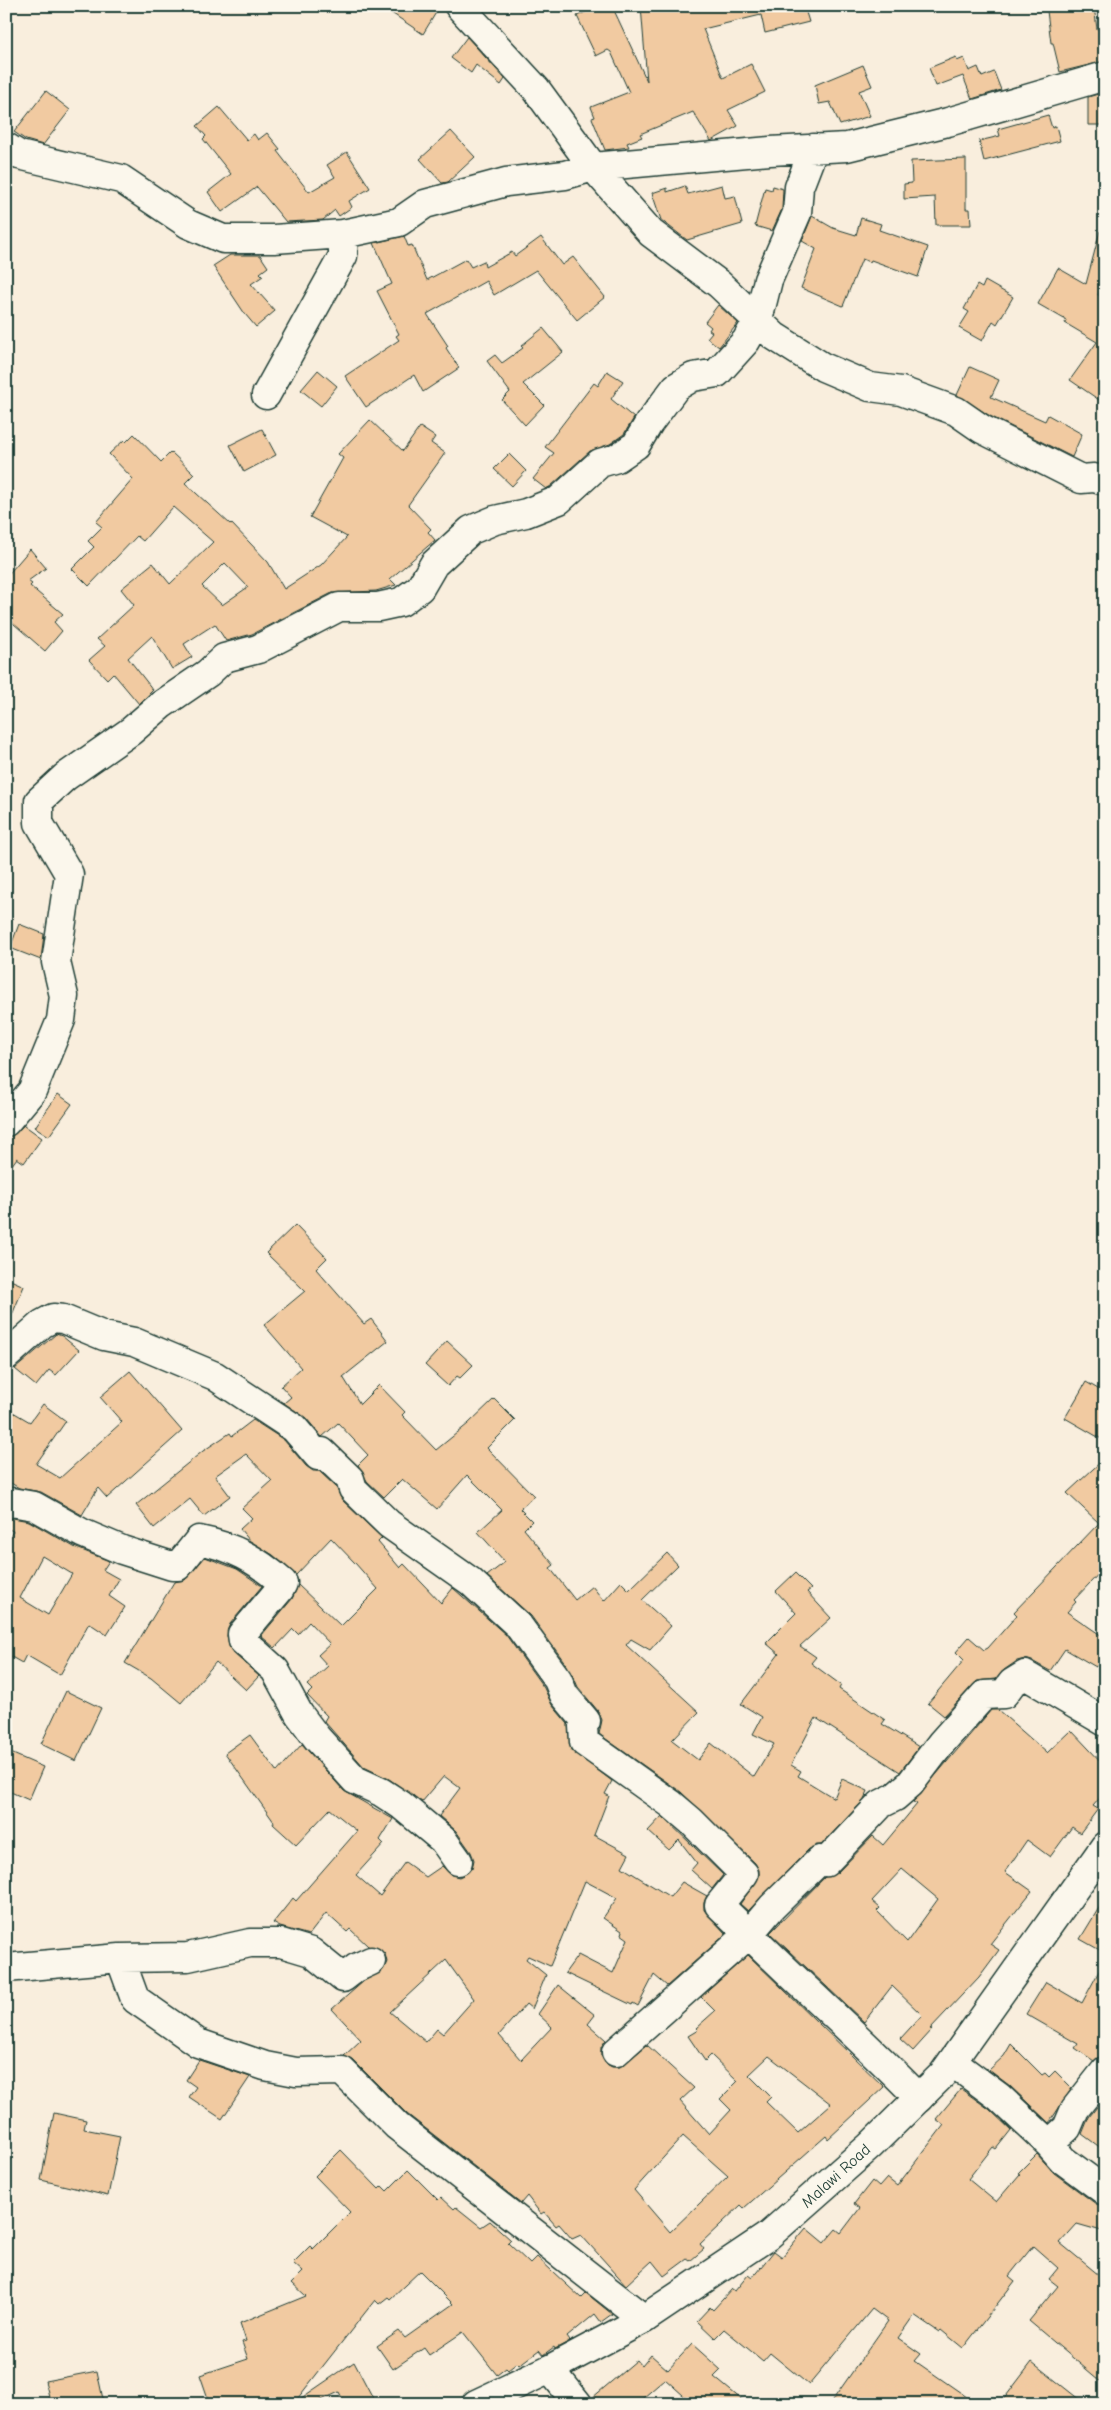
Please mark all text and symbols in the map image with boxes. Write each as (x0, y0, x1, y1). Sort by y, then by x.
street label: Malawi Road (798, 2140, 874, 2212)

